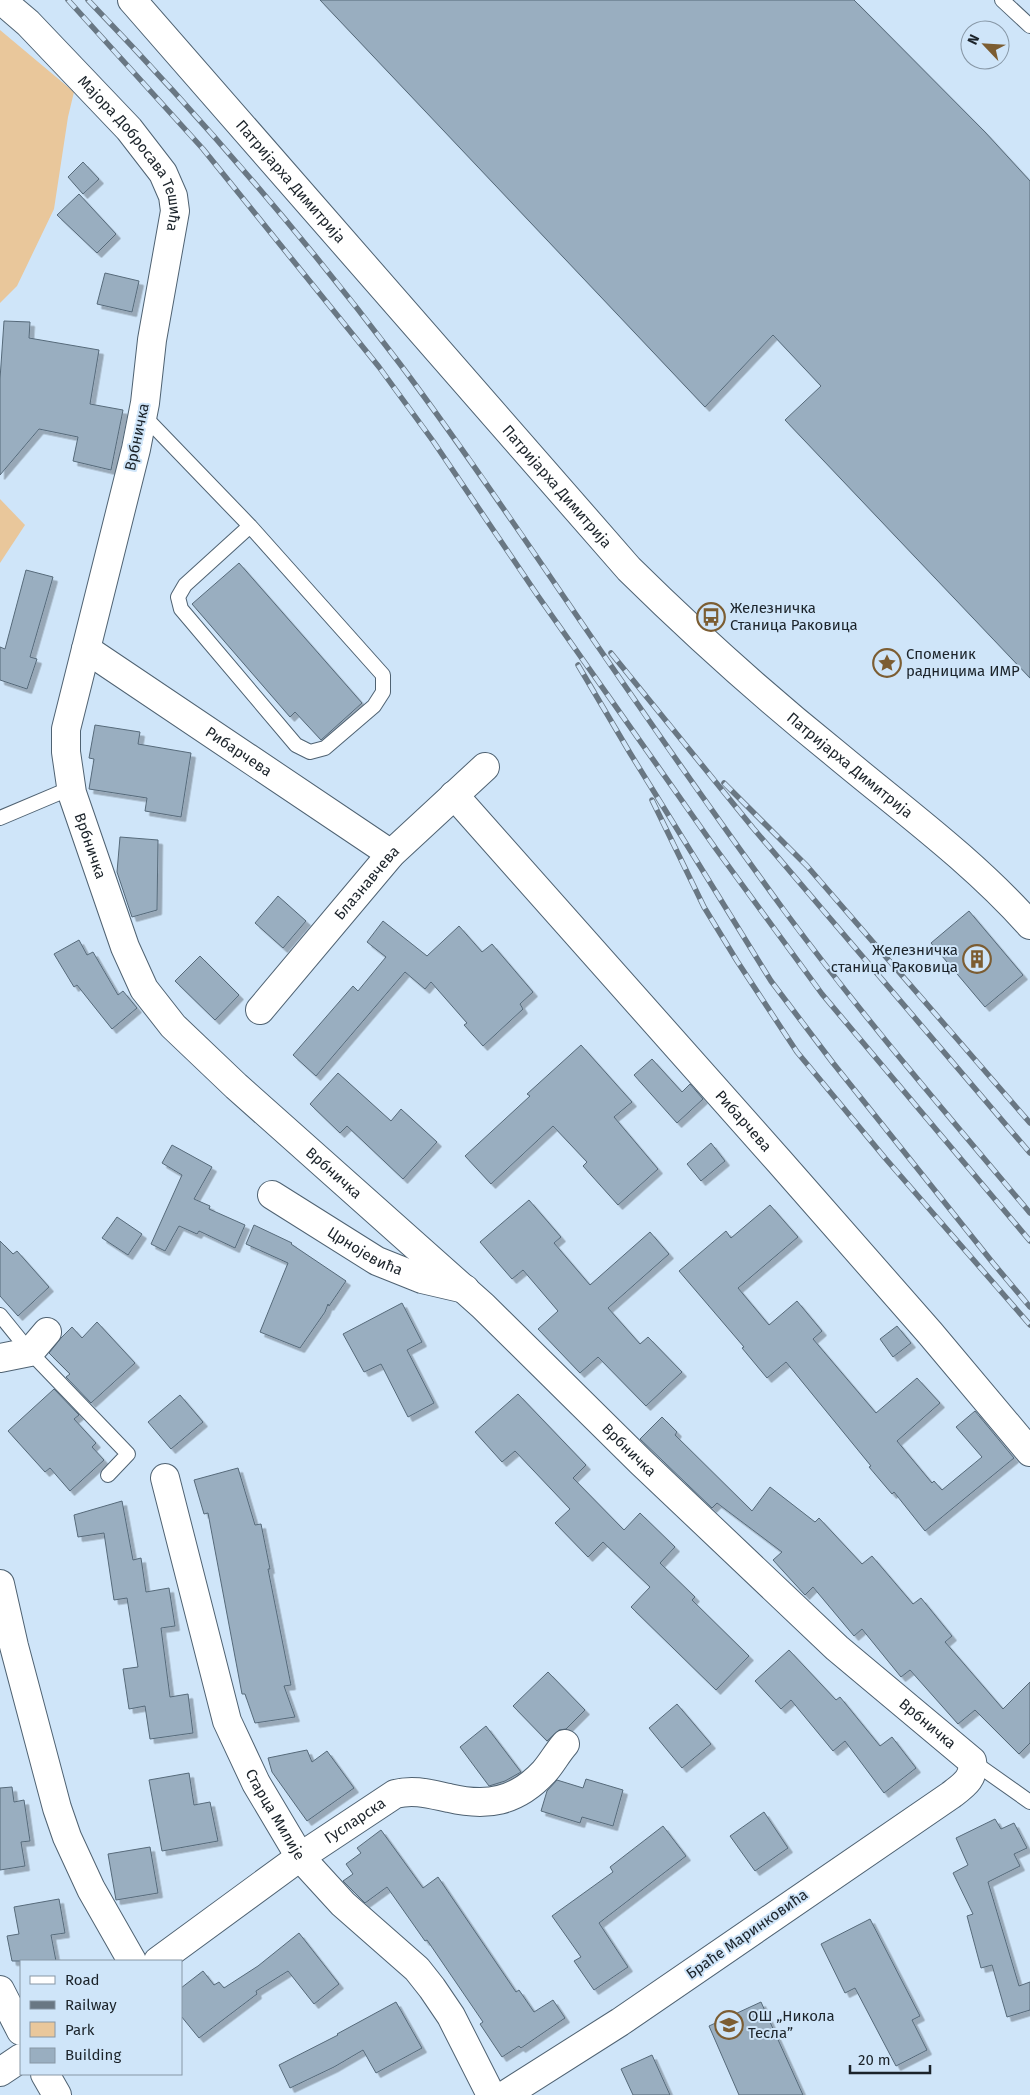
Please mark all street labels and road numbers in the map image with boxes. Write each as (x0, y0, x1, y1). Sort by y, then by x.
street label: Мајора Добросава Тешића (74, 72, 184, 233)
street label: Патријарха Димитрија (232, 116, 349, 247)
street label: Врбничка (121, 402, 153, 472)
street label: Патријарха Димитрија (498, 421, 616, 552)
street label: Патријарха Димитрија (783, 708, 916, 822)
street label: Рибарчева (202, 723, 275, 780)
street label: Врбничка (71, 811, 110, 881)
street label: Блазнавчева (331, 842, 403, 924)
street label: Рибарчева (712, 1087, 775, 1155)
street label: Врбничка (302, 1144, 365, 1203)
street label: Црнојевића (324, 1223, 405, 1279)
street label: Врбничка (598, 1420, 660, 1481)
street label: Врбничка (895, 1695, 960, 1753)
street label: Старца Милије (242, 1766, 309, 1863)
street label: Гусларска (321, 1794, 389, 1847)
street label: Браће Маринковића (683, 1885, 811, 1983)

